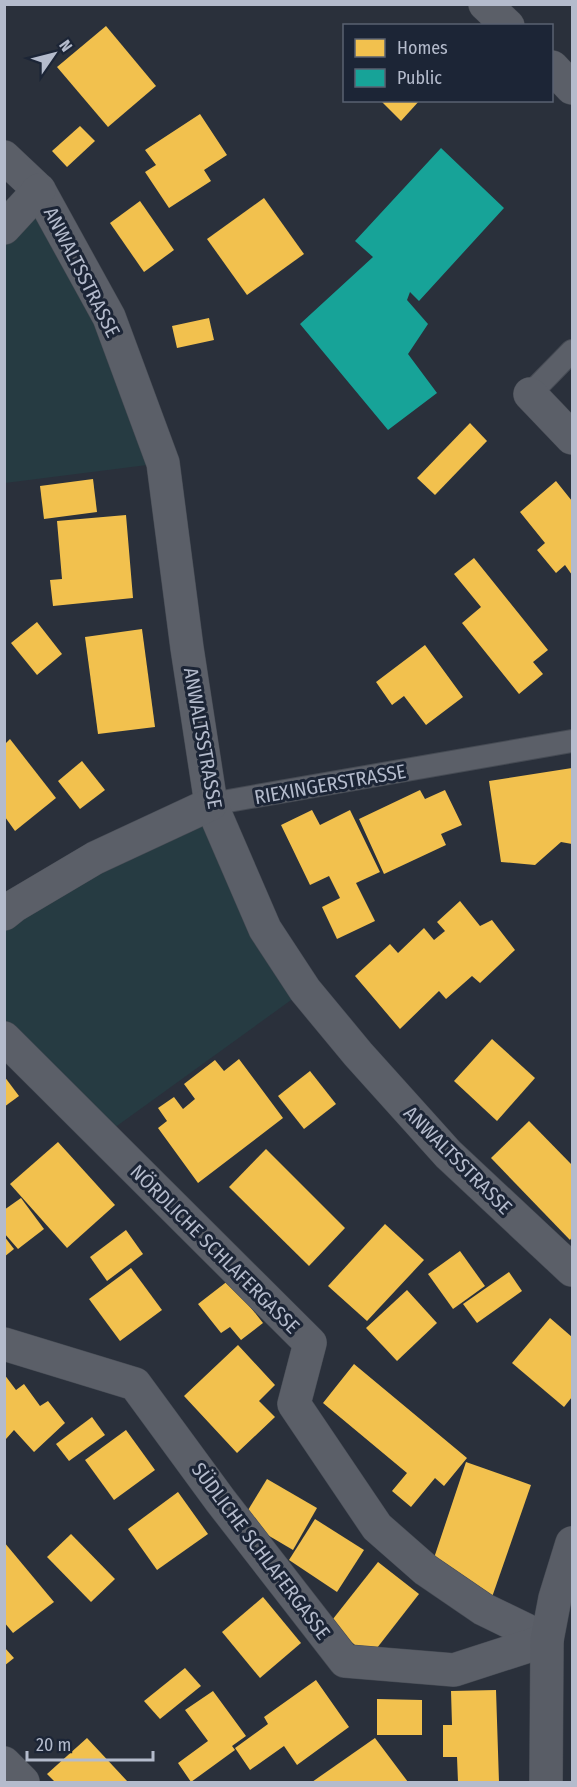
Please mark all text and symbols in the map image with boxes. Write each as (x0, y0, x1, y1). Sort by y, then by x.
north arrow (24, 24, 84, 84)
legend (343, 24, 553, 102)
text: N (55, 36, 76, 55)
text: Homes (397, 37, 448, 59)
text: Public (397, 67, 442, 89)
street label: ANWALTSSTRASSE (39, 203, 125, 341)
street label: ANWALTSSTRASSE (179, 665, 227, 811)
street label: RIEXINGERSTRASSE (252, 759, 408, 809)
street label: ANWALTSSTRASSE (399, 1101, 517, 1219)
street label: NÖRDLICHE SCHLAFERGASSE (126, 1160, 304, 1338)
street label: SÜDLICHE SCHLAFERGASSE (187, 1458, 335, 1644)
scale bar (27, 1724, 153, 1762)
text: 20 m (36, 1734, 71, 1756)

